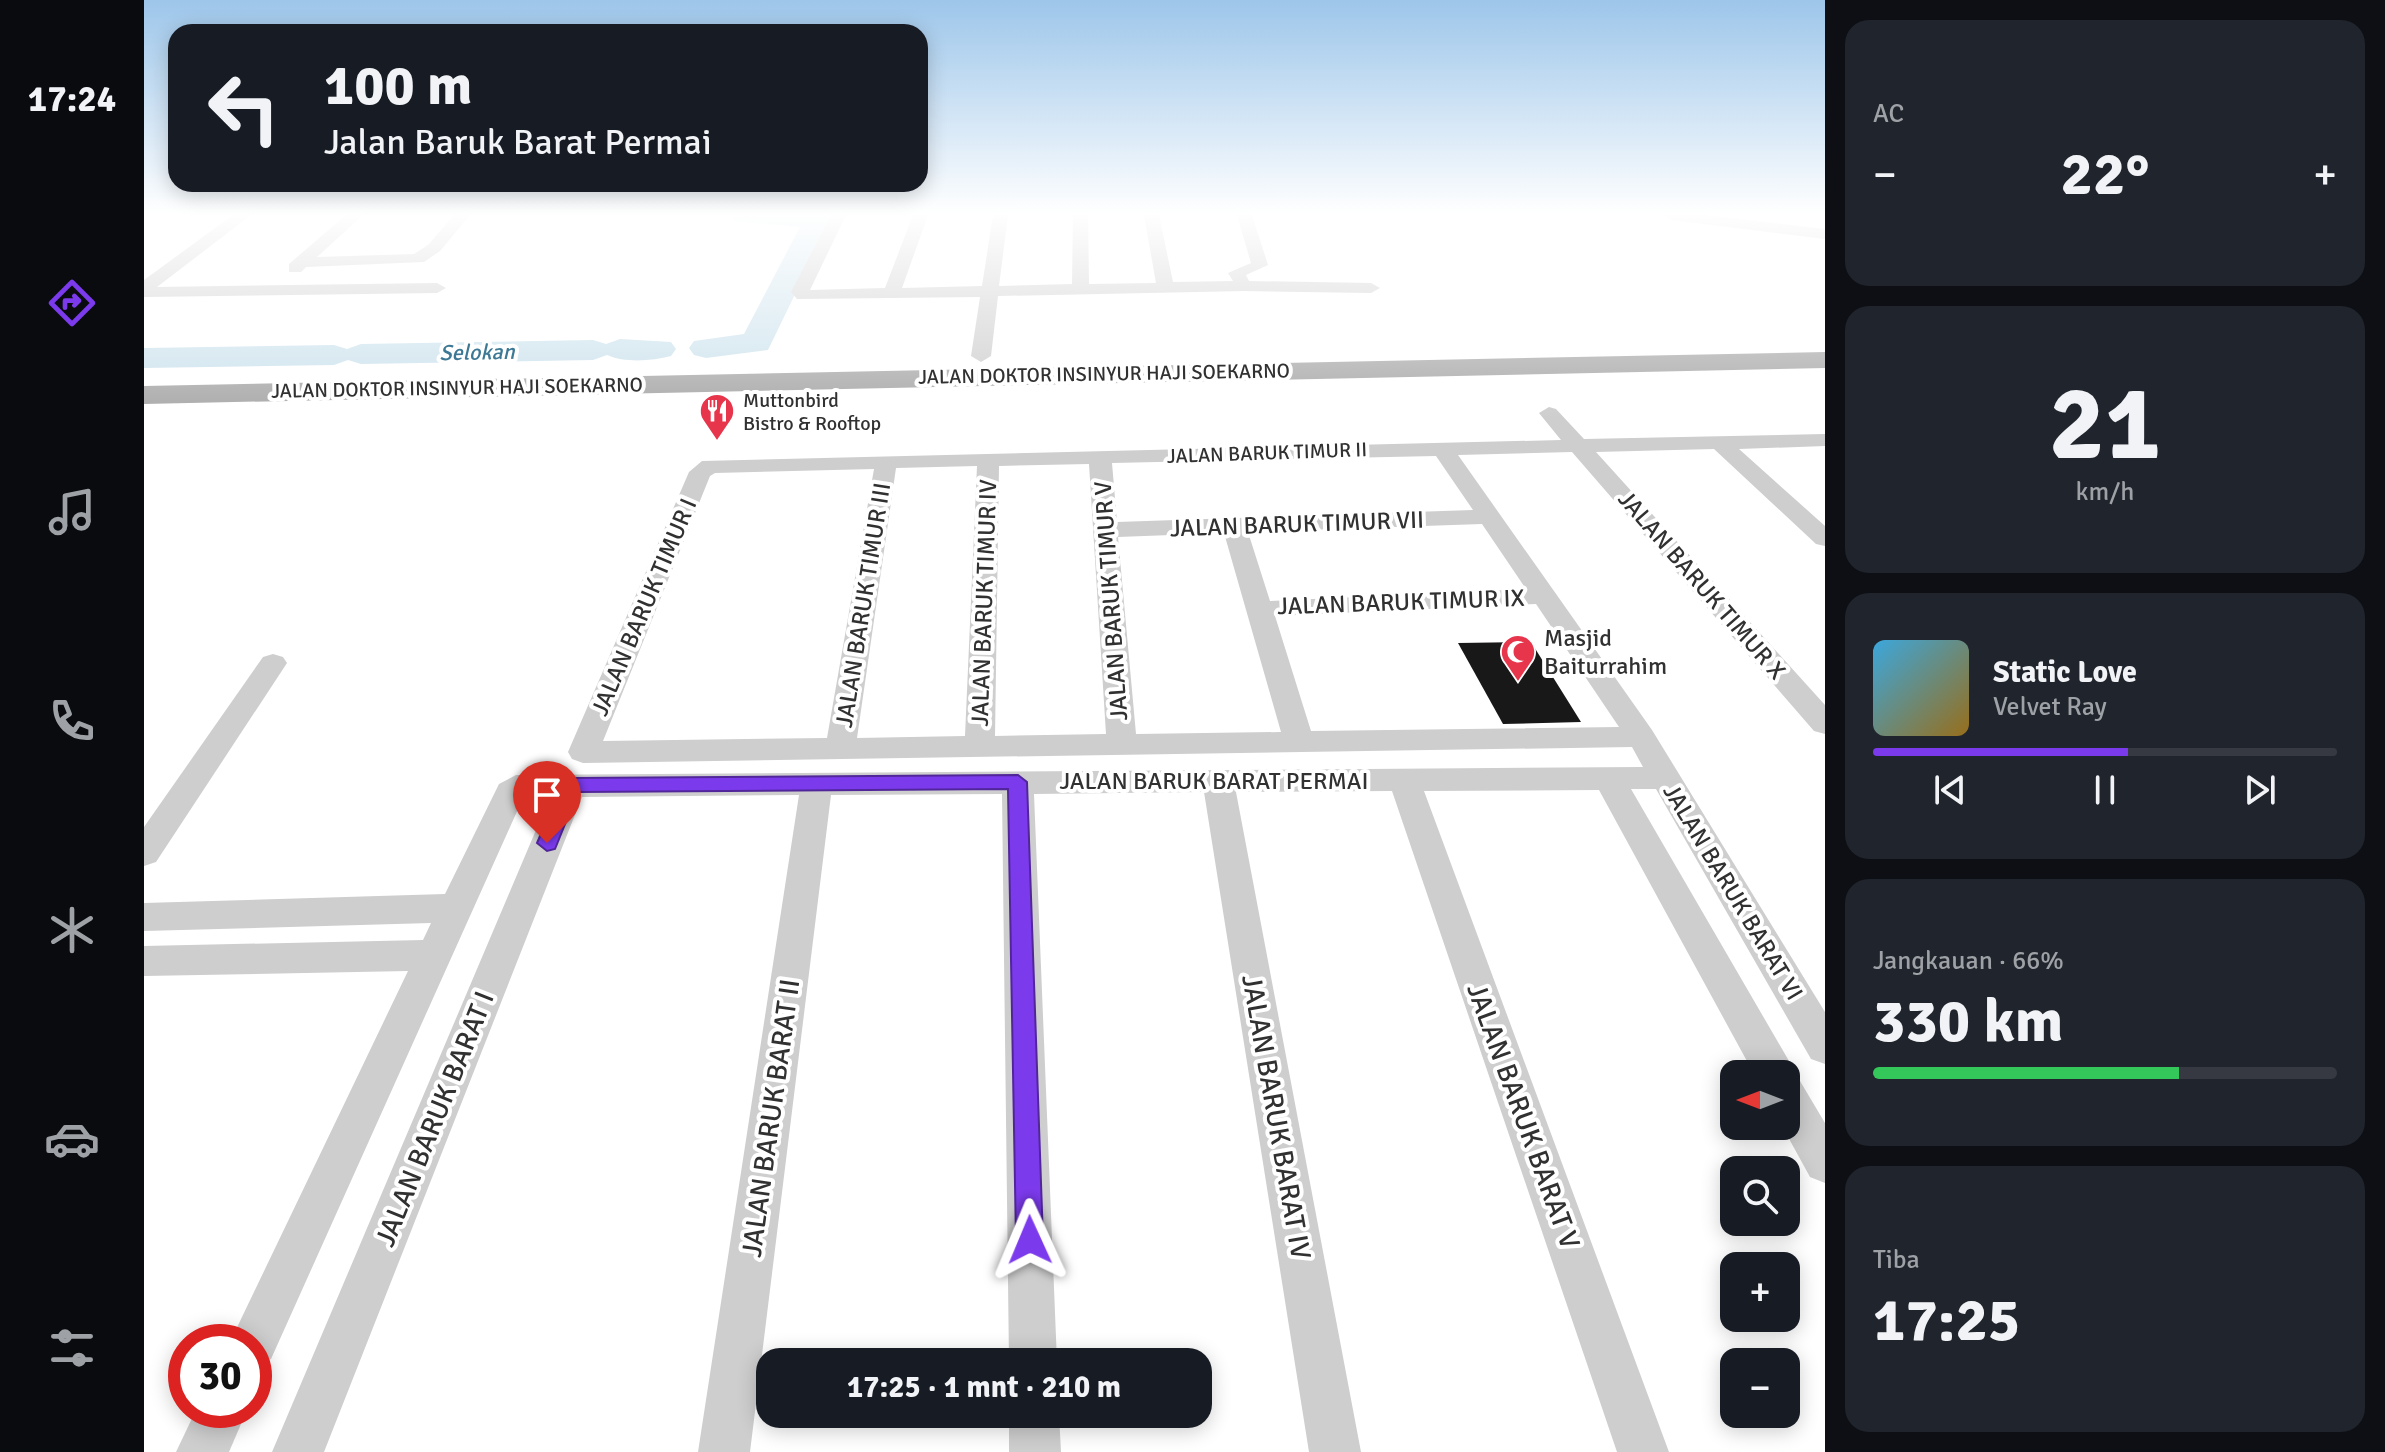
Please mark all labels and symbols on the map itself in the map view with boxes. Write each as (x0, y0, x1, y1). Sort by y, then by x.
water label: Selokan (439, 338, 516, 366)
street label: JALAN DOKTOR INSINYUR HAJI SOEKARNO (918, 358, 1290, 390)
street label: JALAN DOKTOR INSINYUR HAJI SOEKARNO (271, 372, 643, 404)
place label: Muttonbird Bistro & Rooftop (743, 388, 881, 436)
restaurant icon: Muttonbird Bistro & Rooftop (698, 392, 736, 442)
street label: JALAN BARUK TIMUR II (1166, 437, 1368, 469)
street label: JALAN BARUK TIMUR IV (965, 479, 1003, 727)
street label: JALAN BARUK TIMUR III (829, 480, 897, 730)
street label: JALAN BARUK TIMUR V (1088, 480, 1134, 722)
street label: JALAN BARUK TIMUR X (1612, 484, 1792, 686)
street label: JALAN BARUK TIMUR I (585, 494, 703, 720)
street label: JALAN BARUK TIMUR VII (1169, 505, 1425, 543)
street label: JALAN BARUK TIMUR IX (1277, 583, 1525, 621)
place label: Masjid Baiturrahim (1544, 623, 1667, 681)
mosque icon: Masjid Baiturrahim (1499, 633, 1537, 683)
pin (513, 761, 581, 843)
street label: JALAN BARUK BARAT PERMAI (1059, 766, 1369, 796)
street label: JALAN BARUK BARAT VI (1656, 778, 1810, 1006)
street label: JALAN BARUK BARAT IV (1234, 972, 1318, 1262)
street label: JALAN BARUK BARAT II (735, 977, 807, 1259)
street label: JALAN BARUK BARAT V (1459, 979, 1587, 1253)
street label: JALAN BARUK BARAT I (368, 986, 502, 1252)
north arrow (1720, 1060, 1800, 1140)
position arrow (988, 1198, 1072, 1282)
speed limit sign: 30 (168, 1324, 272, 1428)

